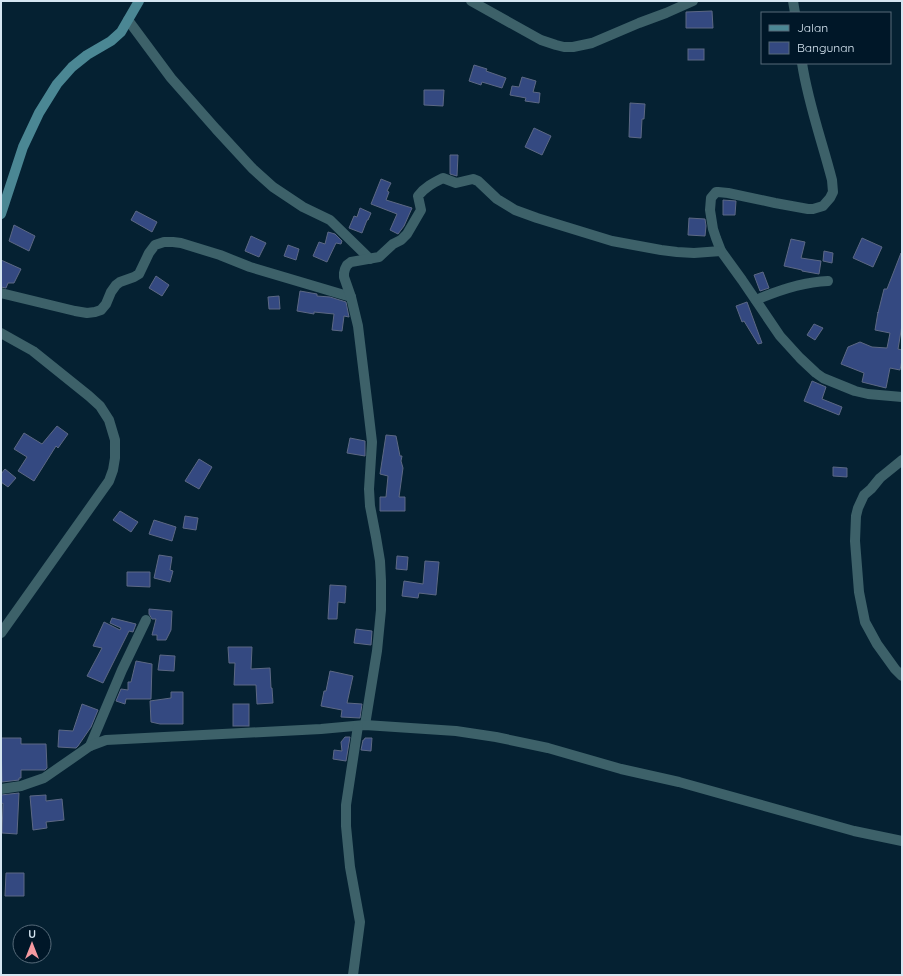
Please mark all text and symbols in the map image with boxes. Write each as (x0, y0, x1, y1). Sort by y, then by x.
legend (761, 12, 891, 64)
text: Jalan (797, 20, 828, 35)
text: Bangunan (797, 40, 854, 55)
north arrow (12, 924, 52, 964)
text: U (28, 927, 36, 941)

